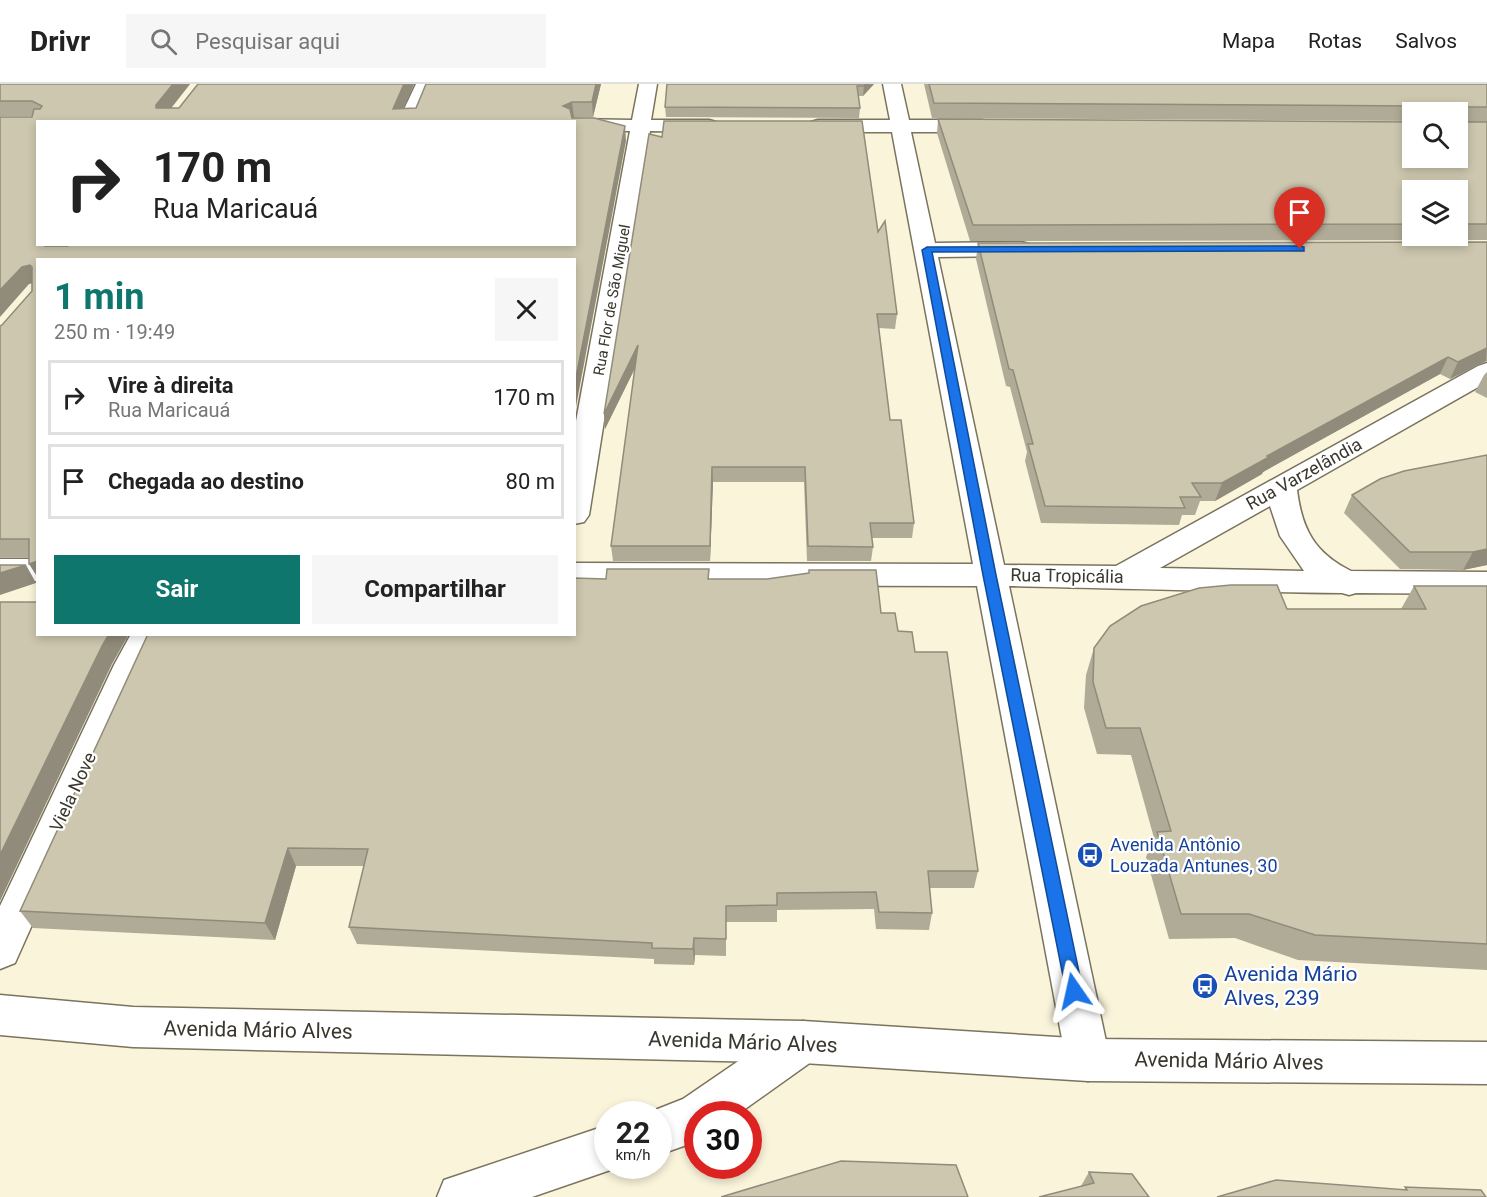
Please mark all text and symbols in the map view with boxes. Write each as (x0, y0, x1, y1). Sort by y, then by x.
search box (126, 14, 546, 68)
text: Drivr (30, 25, 90, 58)
icon: search (147, 25, 180, 58)
text: Pesquisar aqui (195, 29, 340, 54)
text: Mapa (1222, 29, 1275, 53)
text: Rotas (1308, 29, 1362, 53)
text: Salvos (1395, 29, 1457, 53)
map controls (1402, 102, 1468, 246)
button: search (1402, 102, 1468, 168)
text: 170 m (153, 143, 272, 192)
icon: right (54, 144, 132, 222)
button: layers (1402, 180, 1468, 246)
pin (1274, 187, 1325, 249)
text: Rua Maricauá (153, 193, 318, 225)
icon: arrive (1283, 196, 1316, 229)
street label: Rua Flor de São Miguel (590, 223, 634, 377)
text: 1 min (54, 276, 145, 318)
button: close (495, 278, 558, 341)
text: 250 m · 19:49 (54, 320, 175, 344)
text: Vire à direita (108, 373, 234, 398)
icon: right (57, 381, 90, 414)
text: 170 m (493, 385, 555, 410)
text: Rua Maricauá (108, 398, 230, 422)
street label: Rua Varzelândia (1242, 433, 1365, 514)
icon: arrive (57, 465, 90, 498)
text: Chegada ao destino (108, 469, 304, 494)
text: 80 m (506, 469, 555, 494)
button: Sair (54, 555, 300, 624)
button: Compartilhar (312, 555, 558, 624)
street label: Rua Tropicália (1010, 564, 1124, 587)
street label: Viela Nove (45, 749, 100, 835)
place label: Avenida Antônio Louzada Antunes, 30 (1110, 834, 1278, 876)
bus stop icon: Avenida Antônio Louzada Antunes, 30 (1075, 840, 1105, 870)
position arrow (1042, 959, 1106, 1023)
place label: Avenida Mário Alves, 239 (1224, 962, 1358, 1010)
bus stop icon: Avenida Mário Alves, 239 (1190, 971, 1220, 1001)
street label: Avenida Mário Alves (163, 1016, 353, 1044)
street label: Avenida Mário Alves (648, 1027, 838, 1057)
street label: Avenida Mário Alves (1134, 1047, 1324, 1075)
speed limit sign: 30 (684, 1101, 762, 1179)
text: 22 (616, 1115, 650, 1150)
text: km/h (615, 1146, 651, 1164)

